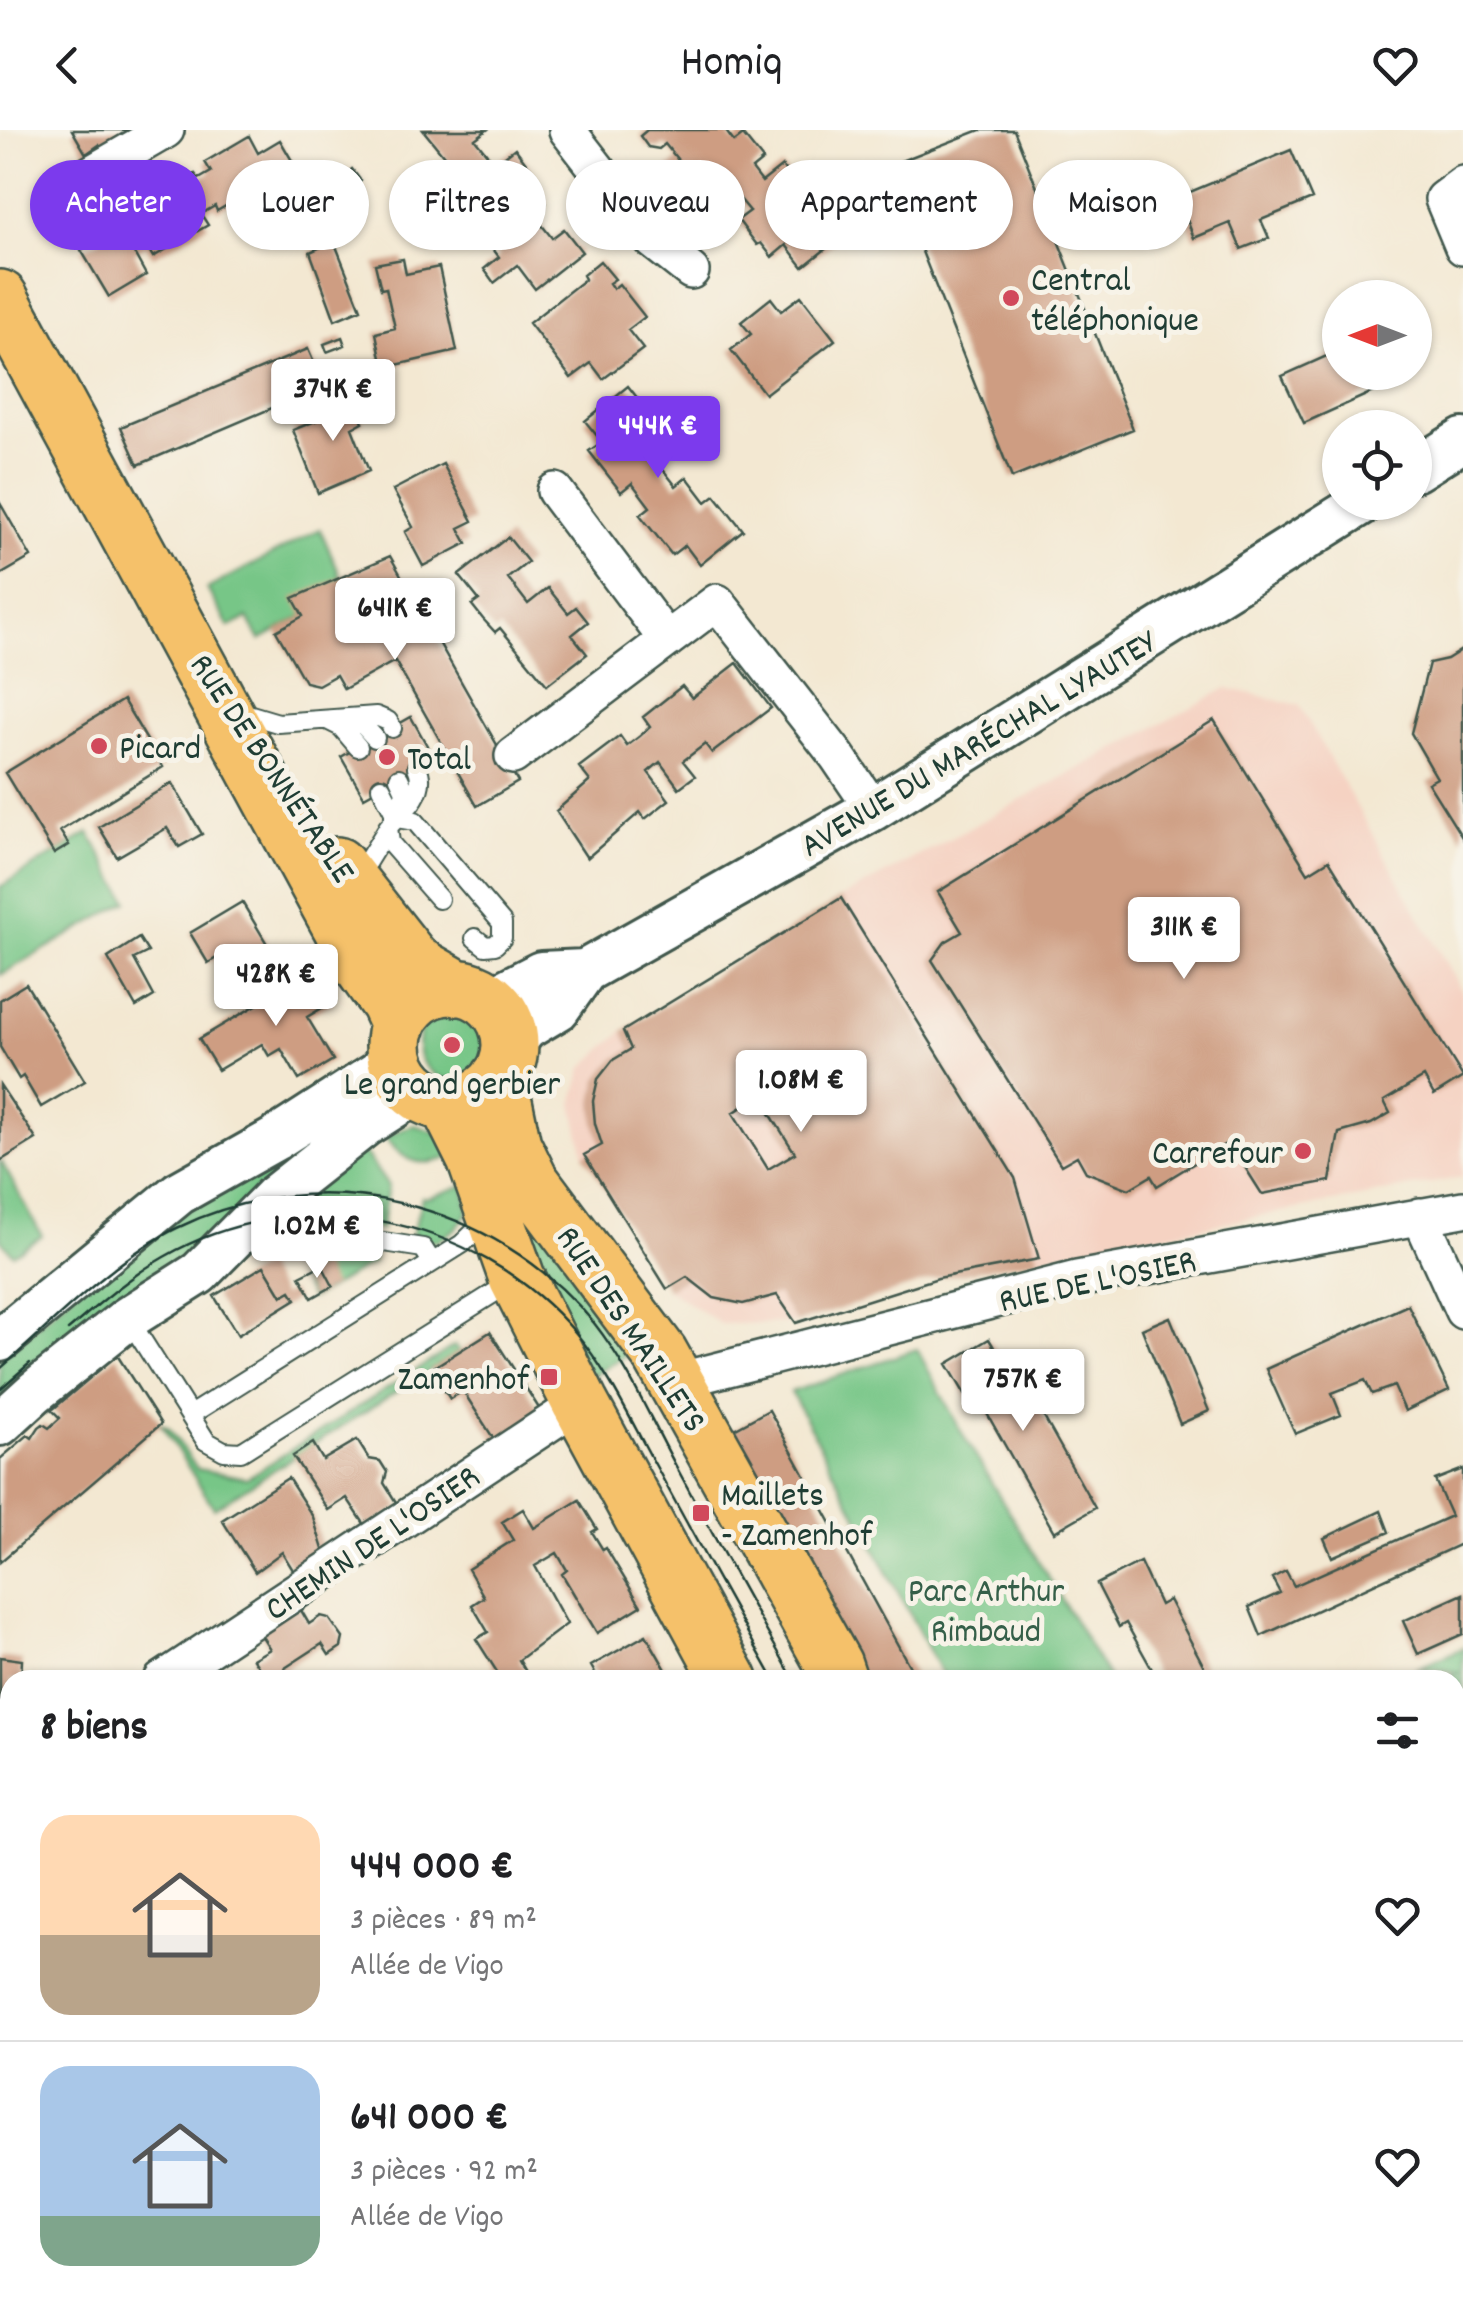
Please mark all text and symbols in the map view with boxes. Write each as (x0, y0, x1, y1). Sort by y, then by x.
text: Homiq (680, 33, 783, 97)
icon: back (40, 38, 95, 93)
icon: heart (1368, 38, 1423, 93)
chip: Acheter (30, 160, 206, 250)
chip: Louer (226, 160, 369, 250)
chip: Filtres (389, 160, 546, 250)
chip: Nouveau (566, 160, 745, 250)
chip: Appartement (765, 160, 1013, 250)
chip: Maison (1033, 160, 1193, 250)
place label: Central téléphonique (1031, 258, 1199, 348)
north arrow (1322, 280, 1432, 390)
map controls (1322, 280, 1432, 520)
marker: Central téléphonique (1000, 287, 1022, 309)
pin: 374K € (252, 359, 414, 444)
text: 374K € (293, 368, 373, 414)
pin: 444K € (577, 396, 739, 481)
text: 444K € (618, 405, 698, 451)
button: locate (1322, 410, 1432, 520)
pin: 641K € (314, 578, 476, 663)
text: 641K € (357, 587, 433, 633)
street label: AVENUE DU MARÉCHAL LYAUTEY (792, 619, 1168, 873)
street label: RUE DE BONNÉTABLE (175, 645, 365, 894)
place label: Picard (119, 726, 201, 776)
marker: Picard (88, 735, 110, 757)
place label: Total (407, 737, 471, 787)
marker: Total (376, 746, 398, 768)
pin: 311K € (1103, 897, 1265, 982)
text: 311K € (1150, 906, 1218, 952)
pin: 428K € (195, 944, 357, 1029)
text: 428K € (236, 953, 316, 999)
marker: Le grand gerbier (441, 1034, 463, 1056)
pin: 1.08M € (709, 1050, 893, 1135)
text: 1.08M € (758, 1059, 844, 1105)
place label: Le grand gerbier (344, 1062, 560, 1112)
place label: Carrefour (1152, 1131, 1283, 1181)
marker: Carrefour (1292, 1140, 1314, 1162)
pin: 1.02M € (225, 1196, 409, 1281)
text: 1.02M € (273, 1205, 361, 1251)
street label: RUE DES MAILLETS (541, 1217, 717, 1444)
street label: RUE DE L'OSIER (995, 1239, 1201, 1329)
pin: 757K € (942, 1349, 1104, 1434)
place label: Zamenhof (398, 1357, 530, 1407)
text: 757K € (983, 1358, 1063, 1404)
marker: Zamenhof (538, 1366, 560, 1388)
street label: CHEMIN DE L'OSIER (256, 1454, 492, 1636)
place label: Maillets - Zamenhof (721, 1473, 873, 1563)
marker: Maillets - Zamenhof (690, 1502, 712, 1524)
park label: Parc Arthur Rimbaud (908, 1569, 1064, 1659)
text: 8 biens (40, 1700, 148, 1760)
icon: filters (1370, 1703, 1425, 1758)
text: 444 000 € (350, 1839, 514, 1899)
icon: home (120, 1855, 240, 1975)
icon: heart (1370, 1888, 1425, 1943)
text: 3 pièces · 89 m² (350, 1899, 537, 1945)
text: Allée de Vigo (350, 1945, 504, 1991)
text: 641 000 € (350, 2090, 509, 2150)
icon: home (120, 2106, 240, 2226)
icon: heart (1370, 2139, 1425, 2194)
text: 3 pièces · 92 m² (350, 2150, 538, 2196)
text: Allée de Vigo (350, 2196, 504, 2242)

